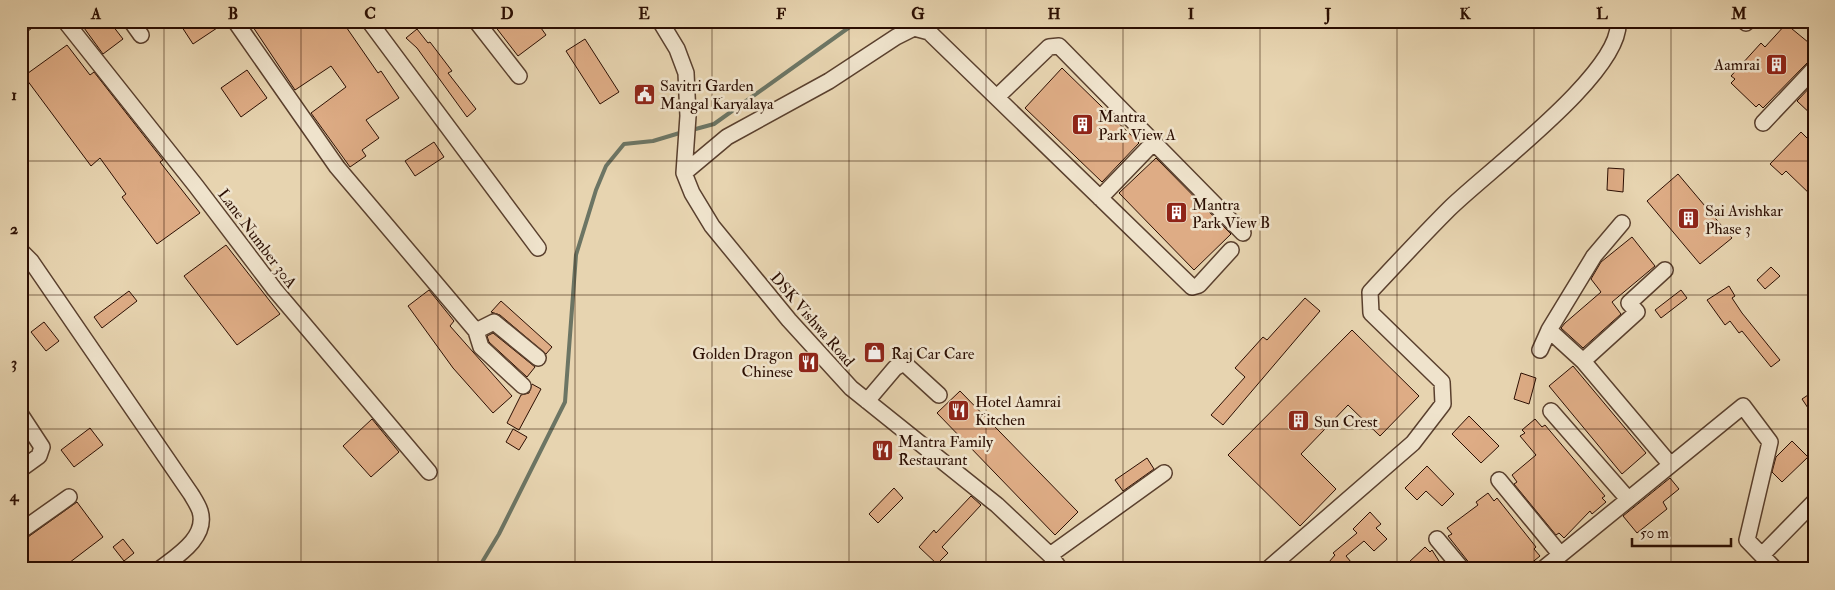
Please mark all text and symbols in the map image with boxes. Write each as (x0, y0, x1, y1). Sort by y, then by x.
text: A (90, 4, 102, 24)
text: B (228, 4, 238, 24)
text: C (364, 4, 376, 24)
text: D (500, 4, 514, 24)
text: E (638, 4, 650, 24)
text: F (776, 4, 786, 24)
text: G (911, 4, 925, 24)
text: H (1047, 4, 1061, 24)
text: I (1188, 4, 1195, 24)
text: J (1324, 4, 1332, 25)
text: K (1459, 4, 1471, 24)
text: L (1596, 4, 1608, 24)
text: M (1730, 4, 1747, 24)
building icon: Aamrai (1764, 52, 1788, 76)
place label: Aamrai (1713, 55, 1760, 75)
place label: Savitri Garden Mangal Karyalaya (660, 76, 774, 114)
public building icon: Savitri Garden Mangal Karyalaya (632, 82, 656, 106)
text: 1 (11, 85, 17, 105)
place label: Mantra Park View A (1098, 107, 1176, 145)
building icon: Mantra Park View A (1070, 113, 1094, 137)
street label: Lane Number 30A (213, 185, 301, 292)
place label: Mantra Park View B (1192, 195, 1270, 233)
building icon: Mantra Park View B (1164, 201, 1188, 225)
place label: Sai Avishkar Phase 3 (1705, 201, 1783, 239)
building icon: Sai Avishkar Phase 3 (1677, 207, 1701, 231)
text: 2 (10, 219, 18, 239)
street label: DSK Vishwa Road (766, 268, 859, 371)
shop icon: Raj Car Care (863, 341, 887, 365)
place label: Golden Dragon Chinese (692, 344, 793, 382)
place label: Raj Car Care (891, 344, 975, 364)
restaurant icon: Golden Dragon Chinese (797, 350, 821, 374)
text: 3 (11, 353, 17, 373)
place label: Hotel Aamrai Kitchen (975, 392, 1061, 430)
restaurant icon: Hotel Aamrai Kitchen (947, 398, 971, 422)
building icon: Sun Crest (1286, 409, 1310, 433)
place label: Sun Crest (1314, 412, 1378, 432)
place label: Mantra Family Restaurant (898, 432, 994, 470)
restaurant icon: Mantra Family Restaurant (870, 438, 894, 462)
text: 4 (9, 486, 20, 506)
scale bar (1632, 515, 1731, 547)
text: 50 m (1640, 524, 1669, 543)

